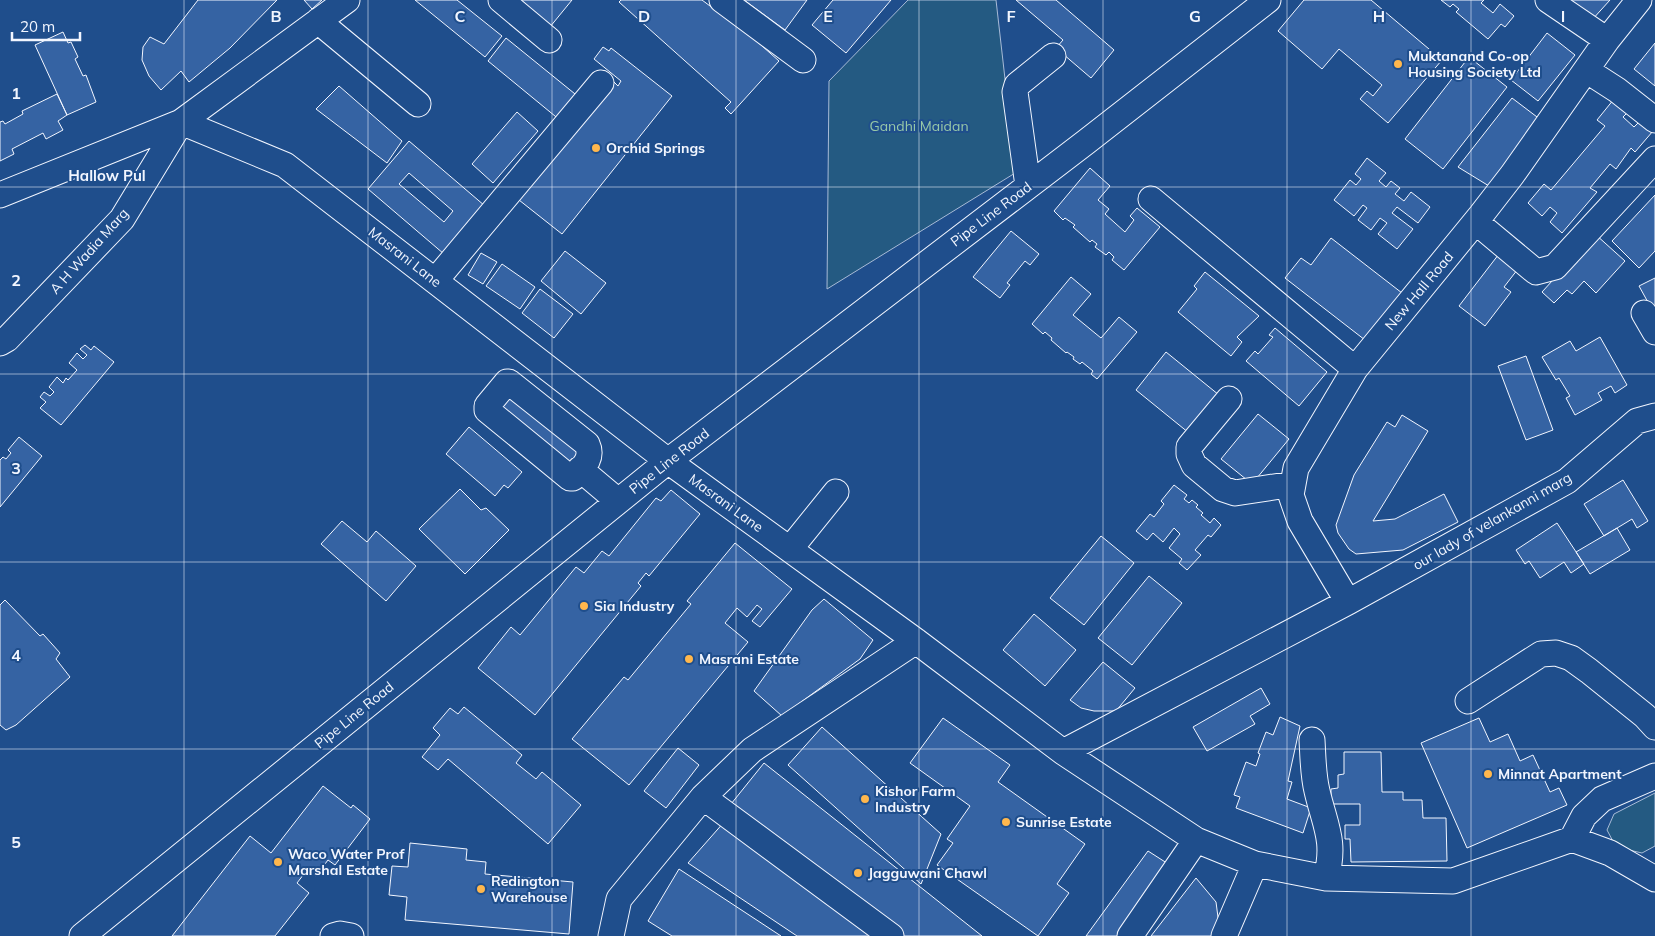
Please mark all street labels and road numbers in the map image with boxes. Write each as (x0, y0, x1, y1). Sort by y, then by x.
street label: Pipe Line Road (947, 178, 1035, 250)
street label: A H Wadia Marg (46, 204, 132, 298)
street label: Masrani Lane (365, 223, 445, 291)
street label: New Hall Road (1381, 248, 1457, 334)
street label: Pipe Line Road (625, 424, 713, 498)
street label: our lady of velankanni marg (1409, 468, 1575, 574)
street label: Masrani Lane (685, 470, 767, 536)
street label: Pipe Line Road (311, 678, 397, 752)

